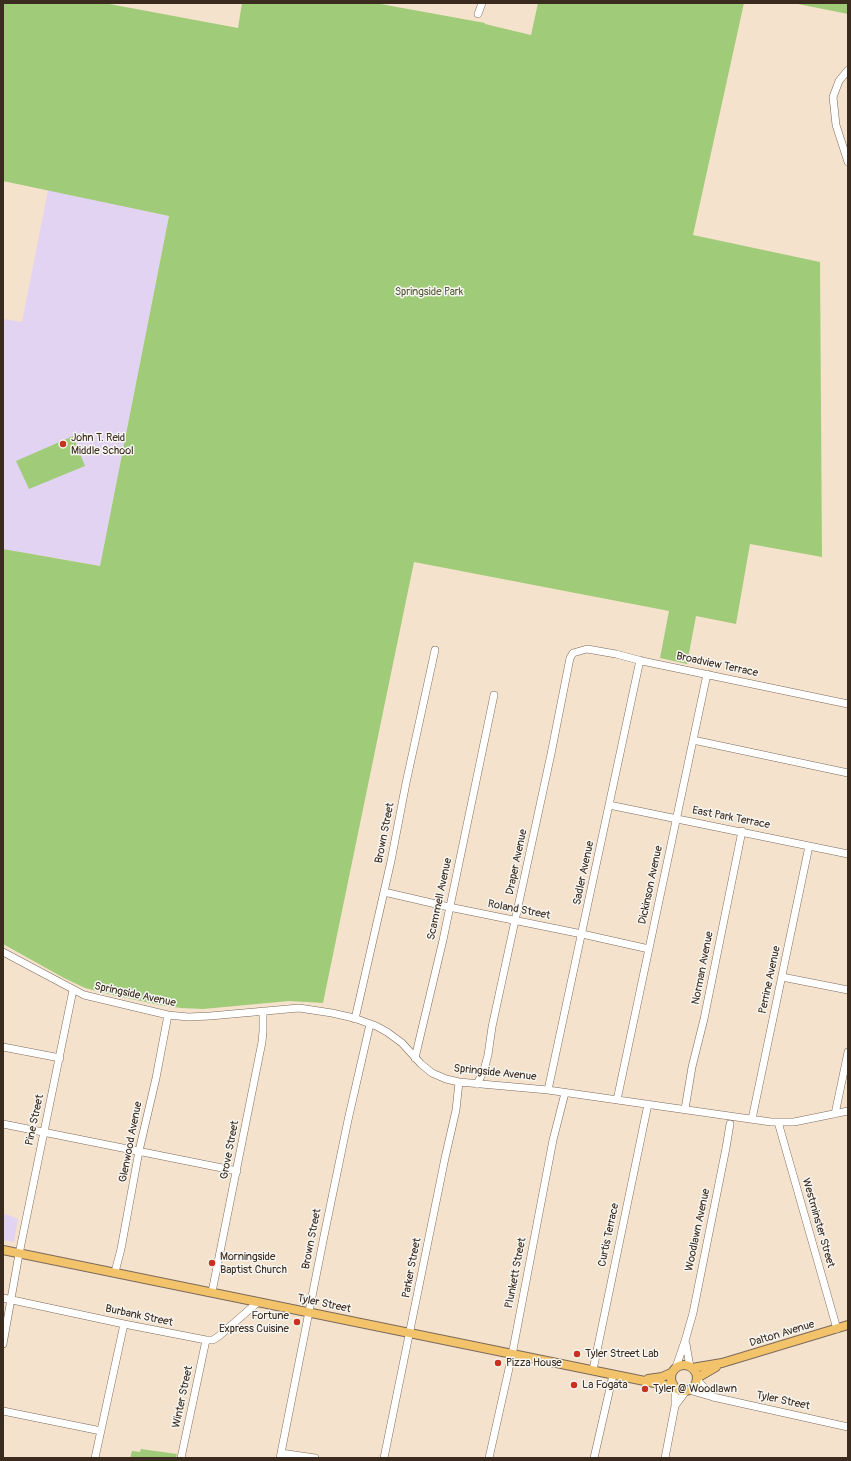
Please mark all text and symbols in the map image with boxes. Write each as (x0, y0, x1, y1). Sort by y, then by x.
park label: Springside Park (395, 285, 463, 299)
place label: John T. Reid Middle School (71, 431, 134, 457)
marker: John T. Reid Middle School (58, 439, 68, 449)
street label: Broadview Terrace (675, 650, 759, 680)
street label: Brown Street (373, 802, 397, 864)
street label: East Park Terrace (691, 804, 771, 832)
street label: Draper Avenue (504, 828, 530, 896)
street label: Sadler Avenue (571, 840, 597, 906)
street label: Dickinson Avenue (636, 844, 666, 926)
street label: Scammell Avenue (425, 857, 455, 941)
street label: Roland Street (487, 897, 551, 923)
street label: Norman Avenue (689, 930, 717, 1006)
street label: Perrine Avenue (756, 945, 784, 1015)
street label: Springside Avenue (93, 980, 177, 1010)
street label: Springside Avenue (453, 1062, 537, 1084)
street label: Pine Street (23, 1093, 47, 1147)
street label: Glenwood Avenue (117, 1100, 145, 1184)
street label: Grove Street (218, 1120, 242, 1180)
street label: Westminster Street (799, 1177, 837, 1269)
street label: Woodlawn Avenue (683, 1187, 713, 1273)
street label: Curtis Terrace (596, 1202, 622, 1268)
street label: Brown Street (300, 1208, 324, 1270)
street label: Parker Street (400, 1237, 424, 1299)
street label: Plunkett Street (503, 1237, 529, 1309)
place label: Morningside Baptist Church (220, 1250, 287, 1276)
marker: Morningside Baptist Church (207, 1258, 217, 1268)
street label: Tyler Street (296, 1292, 352, 1316)
street label: Burbank Street (104, 1302, 174, 1330)
place label: Fortune Express Cuisine (219, 1309, 289, 1335)
marker: Fortune Express Cuisine (292, 1317, 302, 1327)
street label: Dalton Avenue (748, 1318, 816, 1350)
place label: Tyler Street Lab (585, 1347, 659, 1361)
marker: Tyler Street Lab (572, 1349, 582, 1359)
place label: Pizza House (506, 1356, 562, 1370)
marker: Pizza House (493, 1358, 503, 1368)
street label: Winter Street (170, 1365, 196, 1429)
place label: La Fogata (582, 1378, 628, 1392)
marker: La Fogata (569, 1380, 579, 1390)
place label: Tyler @ Woodlawn (653, 1382, 737, 1396)
marker: Tyler @ Woodlawn (640, 1384, 650, 1394)
street label: Tyler Street (755, 1389, 811, 1413)

